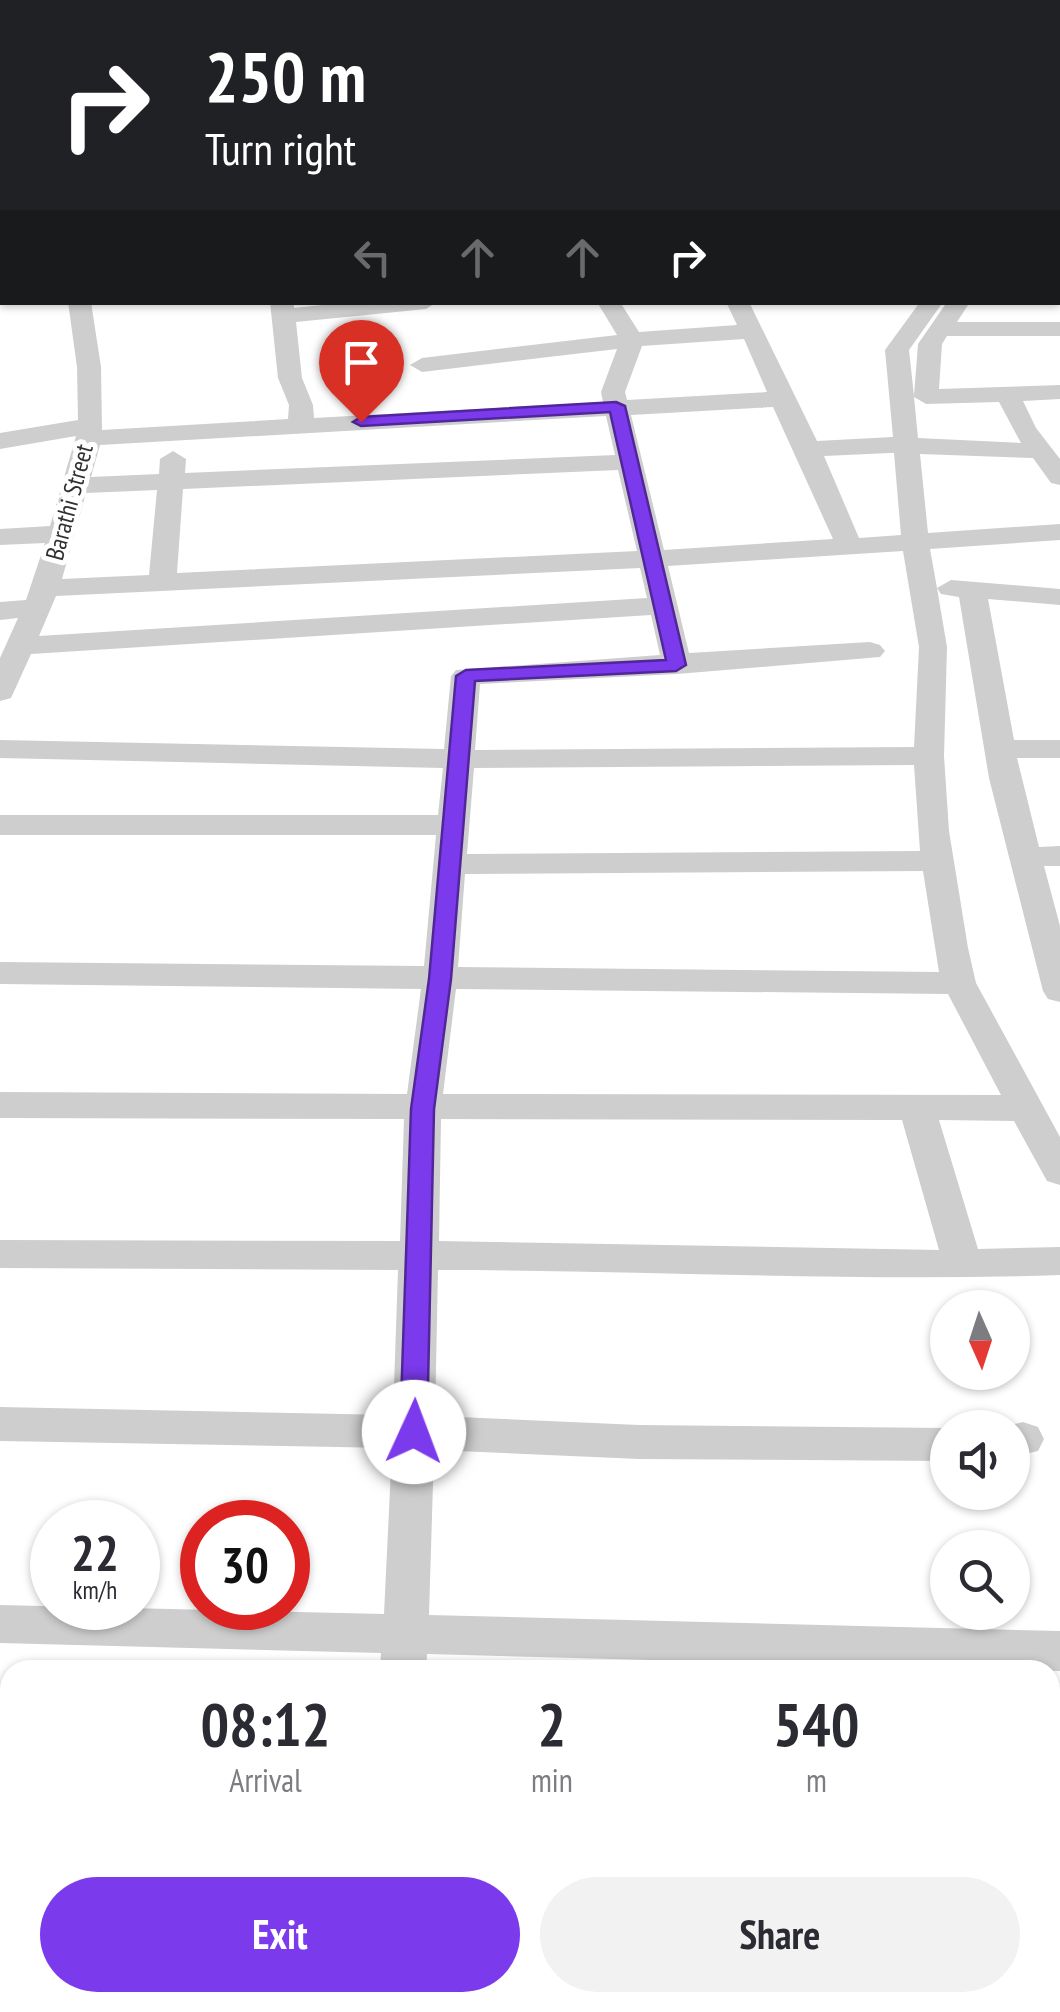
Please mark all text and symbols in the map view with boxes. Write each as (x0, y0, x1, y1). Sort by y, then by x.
text: 250 m (205, 31, 366, 121)
icon: right (40, 40, 170, 170)
text: Turn right (205, 119, 356, 177)
icon: left (345, 230, 400, 285)
icon: ahead (450, 230, 505, 285)
icon: ahead (555, 230, 610, 285)
icon: right (660, 230, 715, 285)
pin (319, 320, 404, 423)
icon: arrive (334, 335, 389, 390)
street label: Barathi Street (38, 440, 100, 564)
north arrow (930, 1290, 1030, 1390)
map controls (930, 1290, 1030, 1630)
position arrow (362, 1380, 466, 1484)
button: sound (930, 1410, 1030, 1510)
speed limit sign: 30 (180, 1500, 310, 1630)
text: 22 (71, 1520, 119, 1585)
button: search (930, 1530, 1030, 1630)
text: km/h (73, 1574, 117, 1606)
text: 08:12 (201, 1685, 330, 1763)
text: 2 (538, 1685, 566, 1763)
text: 540 (773, 1685, 859, 1763)
text: Arrival (229, 1759, 302, 1801)
text: min (531, 1759, 573, 1801)
text: m (806, 1759, 827, 1801)
button: Exit (40, 1877, 520, 1992)
button: Share (540, 1877, 1020, 1992)

